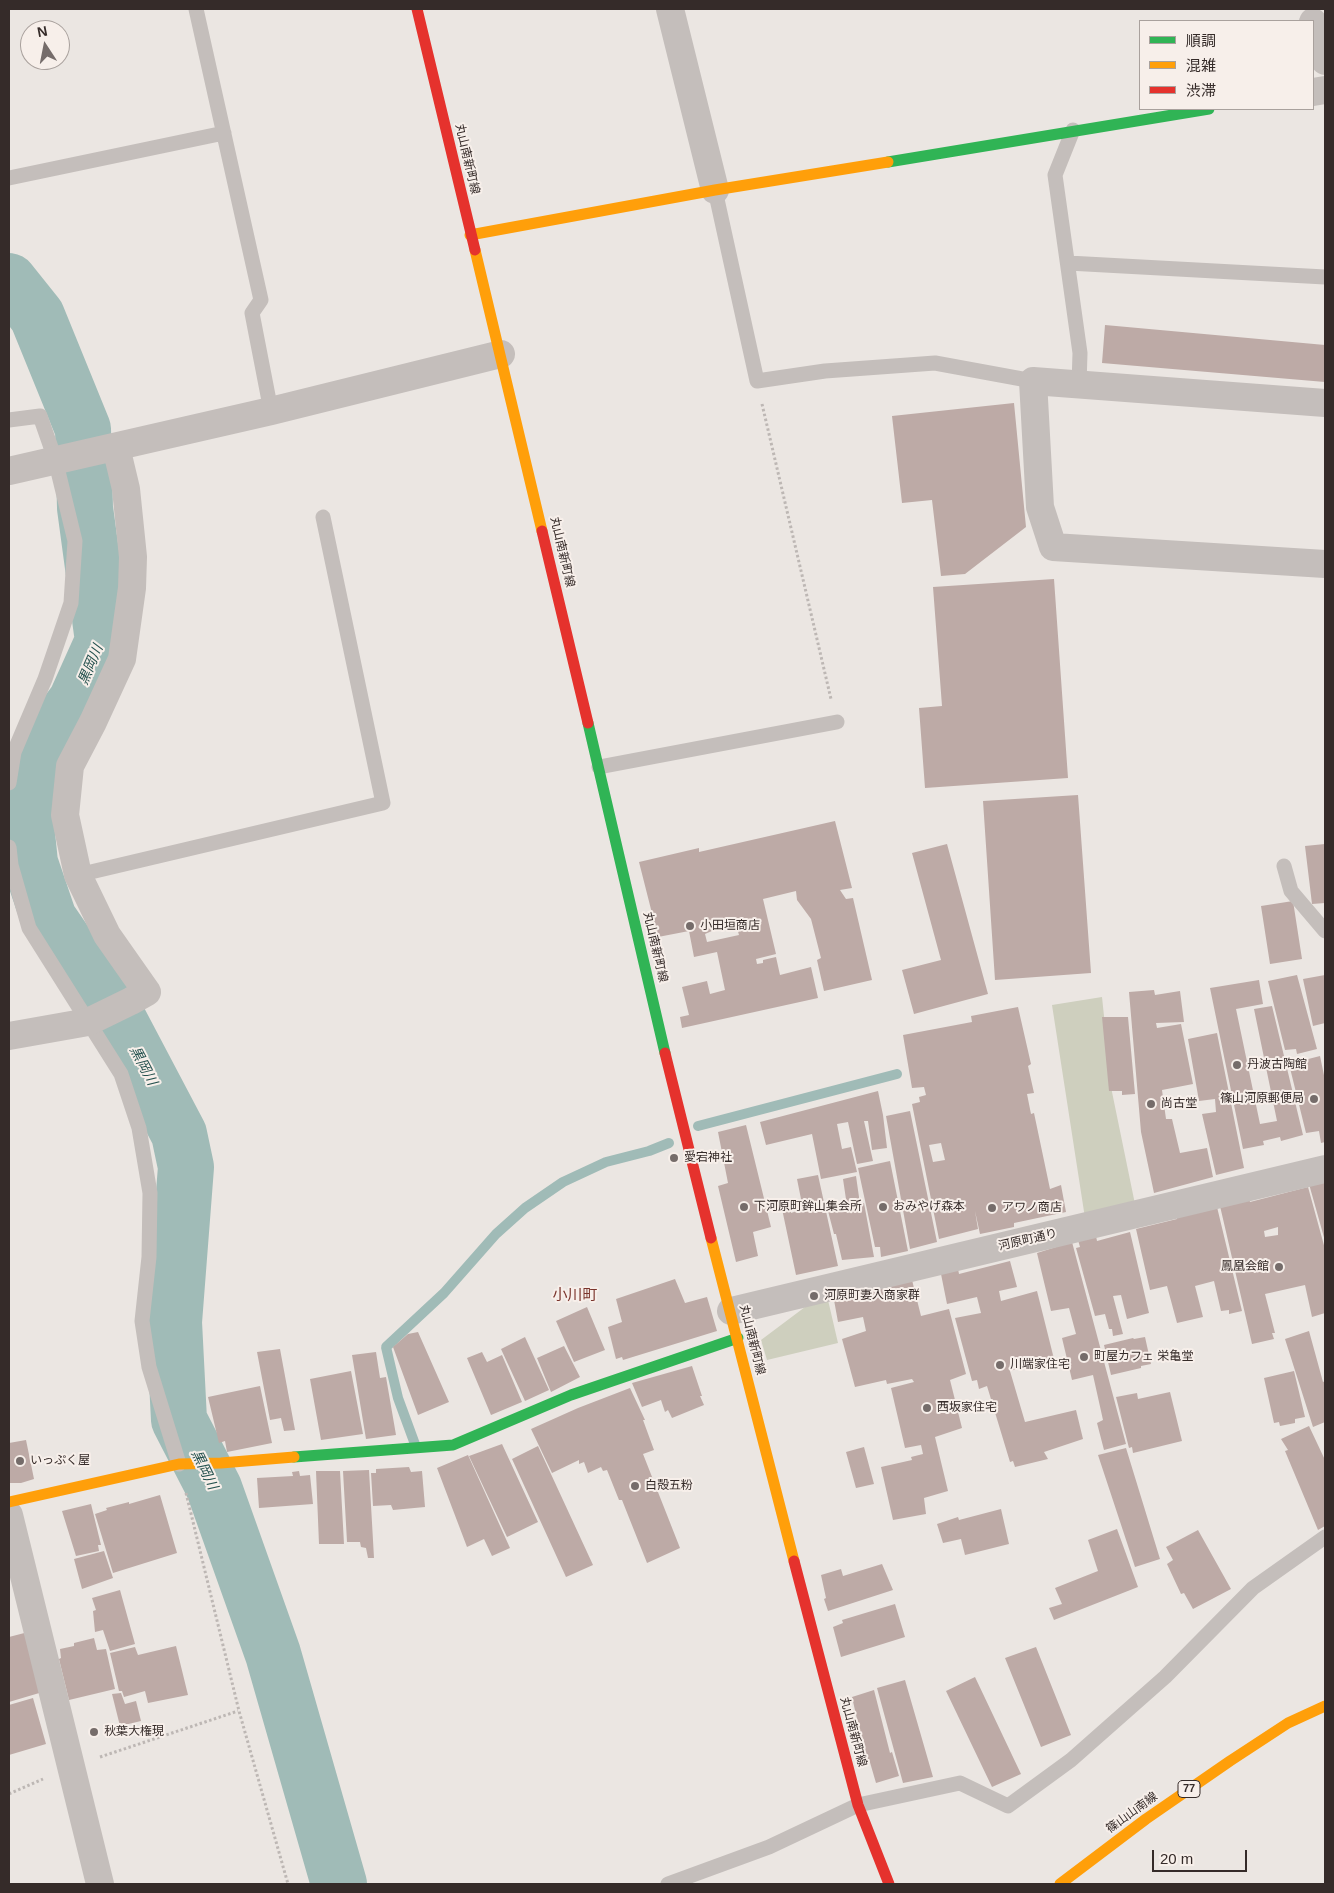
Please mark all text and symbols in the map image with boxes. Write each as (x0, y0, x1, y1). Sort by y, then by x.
north arrow (20, 20, 70, 70)
legend (1139, 20, 1314, 110)
text: N (36, 22, 49, 40)
text: 順調 (1186, 32, 1216, 49)
text: 混雑 (1186, 57, 1216, 74)
text: 渋滞 (1186, 82, 1216, 99)
street label: 丸山南新町線 (452, 122, 482, 196)
street label: 丸山南新町線 (547, 515, 577, 589)
water label: 黒岡川 (75, 642, 107, 688)
street label: 丸山南新町線 (640, 910, 670, 984)
place label: 小田垣商店 (700, 919, 760, 933)
marker: 小田垣商店 (684, 920, 696, 932)
water label: 黒岡川 (126, 1044, 160, 1088)
place label: 丹波古陶館 (1247, 1058, 1307, 1072)
marker: 丹波古陶館 (1231, 1059, 1243, 1071)
place label: 篠山河原郵便局 (1220, 1092, 1304, 1106)
marker: 篠山河原郵便局 (1308, 1093, 1320, 1105)
place label: 尚古堂 (1161, 1097, 1197, 1111)
marker: 尚古堂 (1145, 1098, 1157, 1110)
place label: 愛宕神社 (684, 1151, 732, 1165)
marker: 愛宕神社 (668, 1152, 680, 1164)
place label: 下河原町鉾山集会所 (754, 1200, 862, 1214)
place label: おみやげ森本 (893, 1200, 965, 1214)
marker: 下河原町鉾山集会所 (738, 1201, 750, 1213)
marker: おみやげ森本 (877, 1201, 889, 1213)
place label: アワノ商店 (1002, 1201, 1062, 1215)
marker: アワノ商店 (986, 1202, 998, 1214)
street label: 河原町通り (997, 1226, 1059, 1254)
place label: 鳳凰会館 (1221, 1260, 1269, 1274)
marker: 鳳凰会館 (1273, 1261, 1285, 1273)
district label: 小川町 (553, 1287, 597, 1305)
place label: 河原町妻入商家群 (824, 1289, 920, 1303)
marker: 河原町妻入商家群 (808, 1290, 820, 1302)
street label: 丸山南新町線 (736, 1303, 768, 1377)
place label: 町屋カフェ 栄亀堂 (1094, 1350, 1193, 1364)
marker: 町屋カフェ 栄亀堂 (1078, 1351, 1090, 1363)
place label: 川端家住宅 (1010, 1358, 1070, 1372)
marker: 川端家住宅 (994, 1359, 1006, 1371)
place label: 西坂家住宅 (937, 1401, 997, 1415)
marker: 西坂家住宅 (921, 1402, 933, 1414)
water label: 黒岡川 (187, 1447, 221, 1493)
place label: いっぷく屋 (30, 1454, 90, 1468)
marker: いっぷく屋 (14, 1455, 26, 1467)
place label: 白殻五粉 (645, 1479, 693, 1493)
marker: 白殻五粉 (629, 1480, 641, 1492)
street label: 丸山南新町線 (837, 1695, 869, 1769)
place label: 秋葉大権現 (104, 1725, 164, 1739)
marker: 秋葉大権現 (88, 1726, 100, 1738)
road number: 77 (1178, 1780, 1200, 1798)
street label: 篠山山南線 (1103, 1790, 1161, 1836)
scale bar (1154, 1840, 1249, 1872)
text: 20 m (1160, 1850, 1193, 1867)

